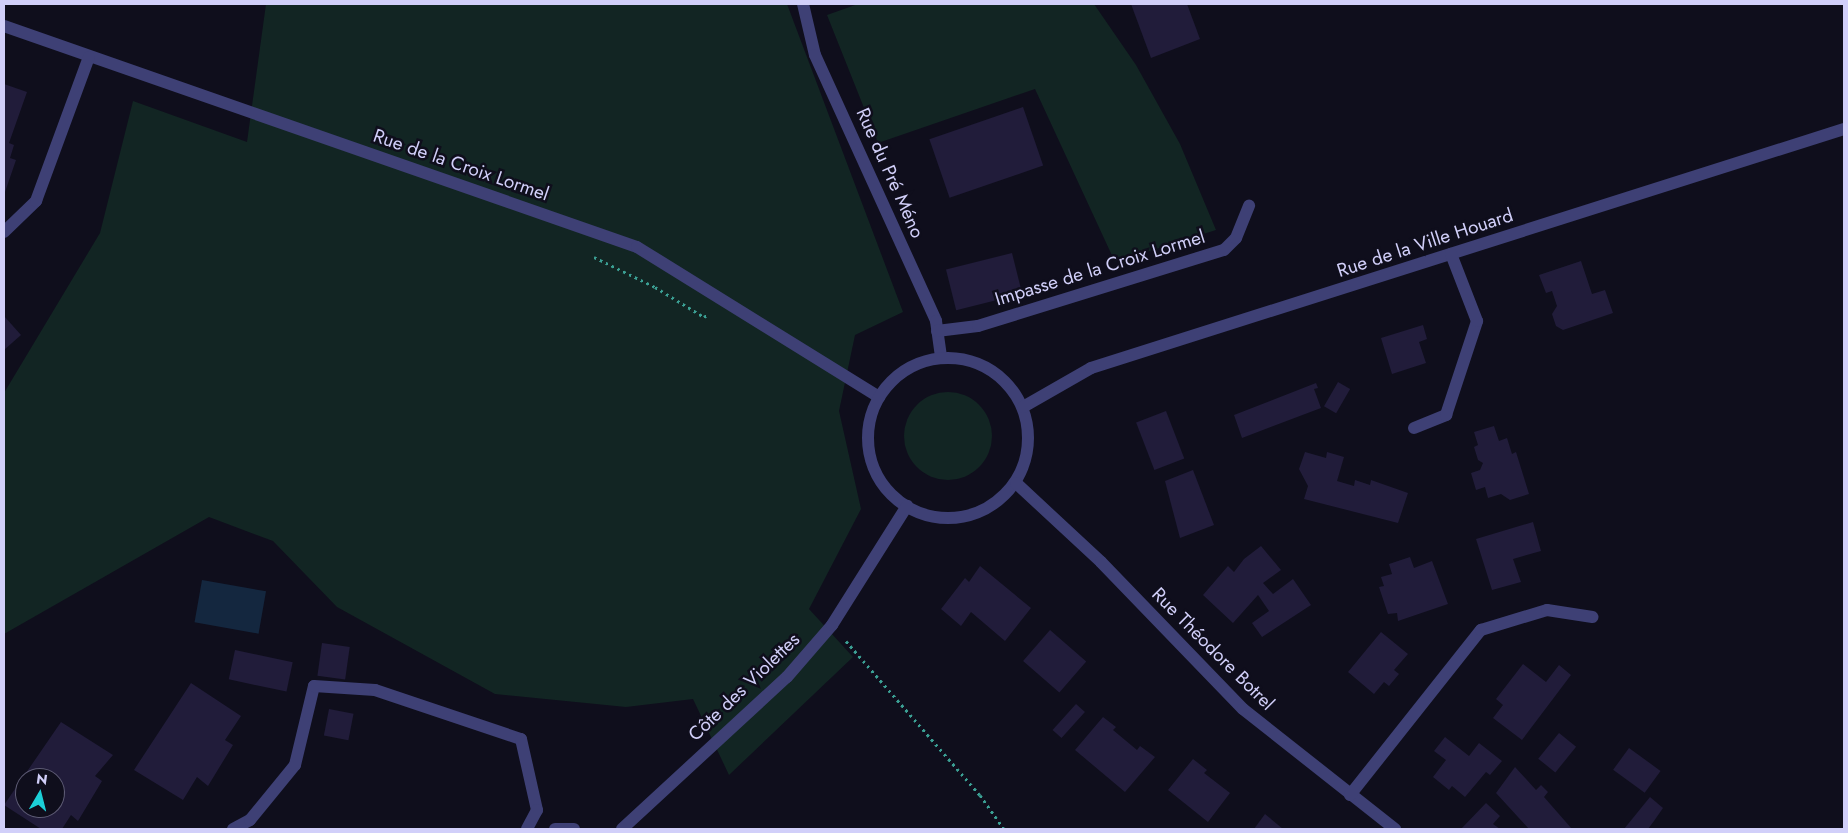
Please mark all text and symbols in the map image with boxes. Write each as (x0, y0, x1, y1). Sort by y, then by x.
street label: Rue du Pré Méno (851, 104, 929, 242)
street label: Rue de la Croix Lormel (370, 124, 552, 206)
street label: Rue de la Ville Houard (1334, 204, 1516, 282)
street label: Impasse de la Croix Lormel (992, 225, 1208, 311)
street label: Rue Théodore Botrel (1147, 583, 1279, 715)
street label: Côte des Violettes (684, 628, 804, 746)
north arrow (15, 768, 65, 818)
text: N (35, 768, 49, 790)

